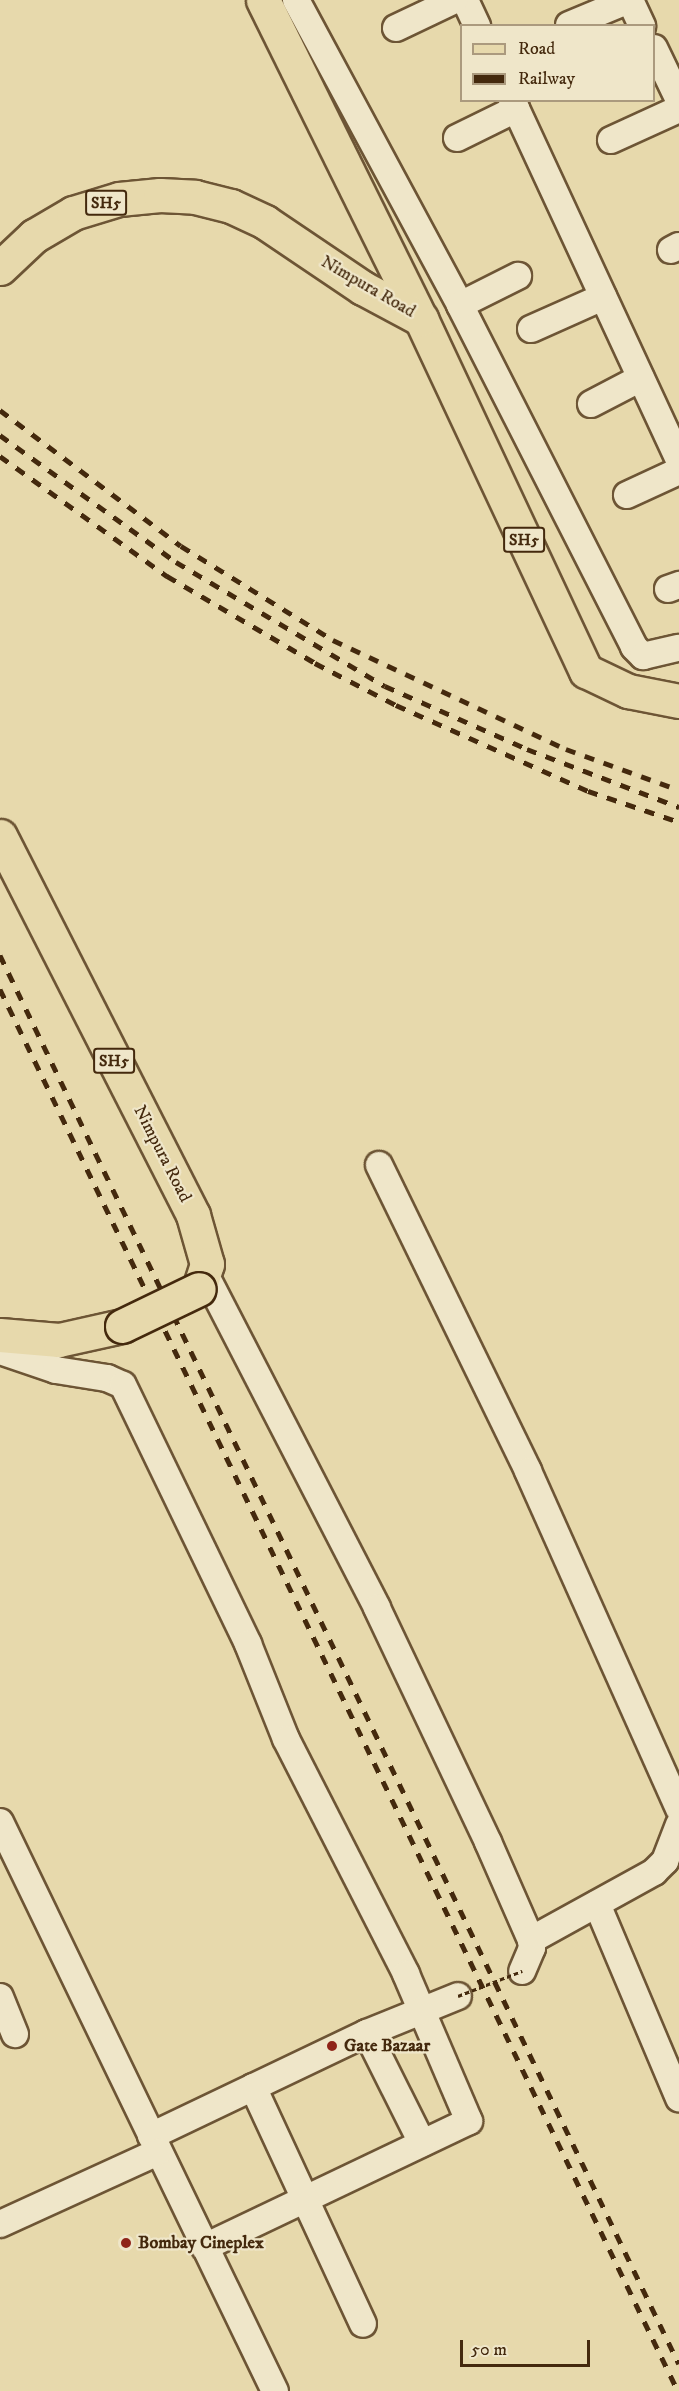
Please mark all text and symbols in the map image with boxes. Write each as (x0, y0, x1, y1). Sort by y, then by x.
legend (460, 24, 655, 102)
text: Road (518, 38, 555, 60)
text: Railway (518, 68, 575, 90)
road number: SH5 (85, 190, 127, 216)
street label: Nimpura Road (317, 251, 419, 323)
road number: SH5 (503, 527, 545, 553)
road number: SH5 (93, 1048, 135, 1074)
street label: Nimpura Road (128, 1102, 196, 1206)
place label: Gate Bazaar (344, 2035, 430, 2057)
marker: Gate Bazaar (325, 2039, 339, 2053)
place label: Bombay Cineplex (138, 2232, 264, 2254)
marker: Bombay Cineplex (119, 2236, 133, 2250)
scale bar (463, 2328, 594, 2366)
text: 50 m (471, 2339, 507, 2361)

